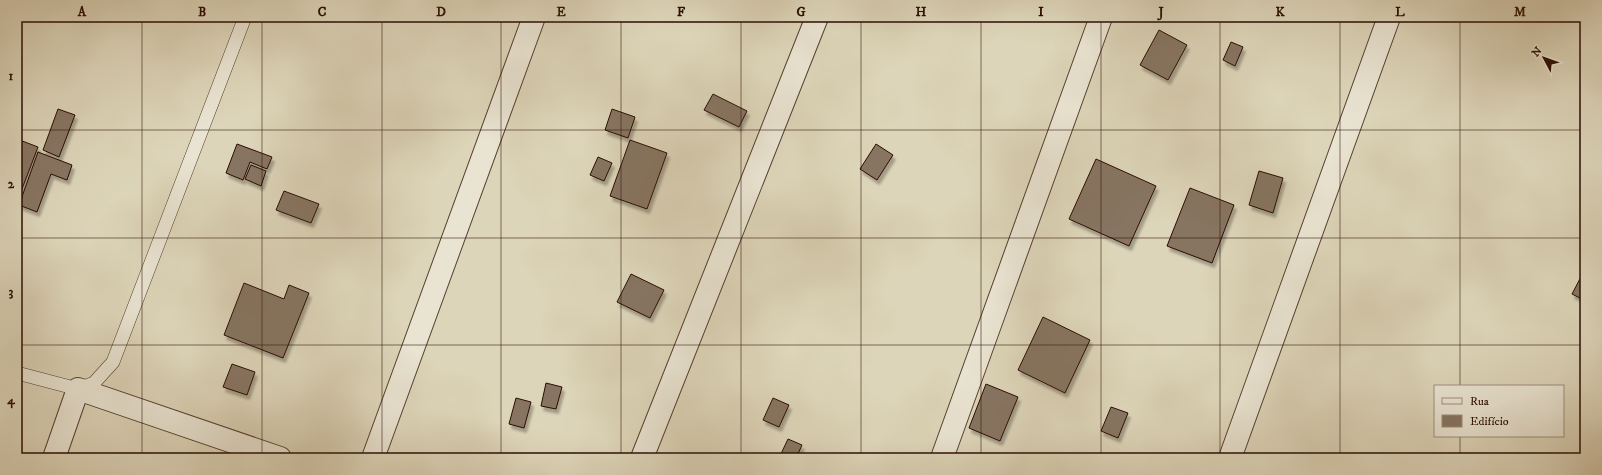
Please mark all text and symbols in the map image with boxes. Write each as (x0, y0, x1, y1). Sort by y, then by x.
text: A (77, 4, 87, 20)
text: B (198, 4, 206, 20)
text: C (318, 4, 327, 20)
text: D (436, 4, 446, 20)
text: E (556, 4, 566, 20)
text: F (677, 4, 686, 20)
text: G (796, 4, 806, 20)
text: H (916, 4, 927, 20)
text: I (1038, 4, 1044, 20)
text: J (1156, 4, 1164, 21)
text: K (1275, 4, 1285, 20)
text: L (1395, 4, 1405, 20)
text: M (1514, 4, 1526, 20)
north arrow (1524, 38, 1564, 78)
text: N (1529, 44, 1545, 60)
text: 1 (9, 68, 14, 84)
text: 2 (8, 176, 15, 192)
text: 3 (9, 284, 14, 300)
legend (1434, 385, 1564, 437)
text: 4 (6, 392, 15, 409)
text: Rua (1470, 394, 1490, 409)
text: Edifício (1470, 414, 1509, 429)

